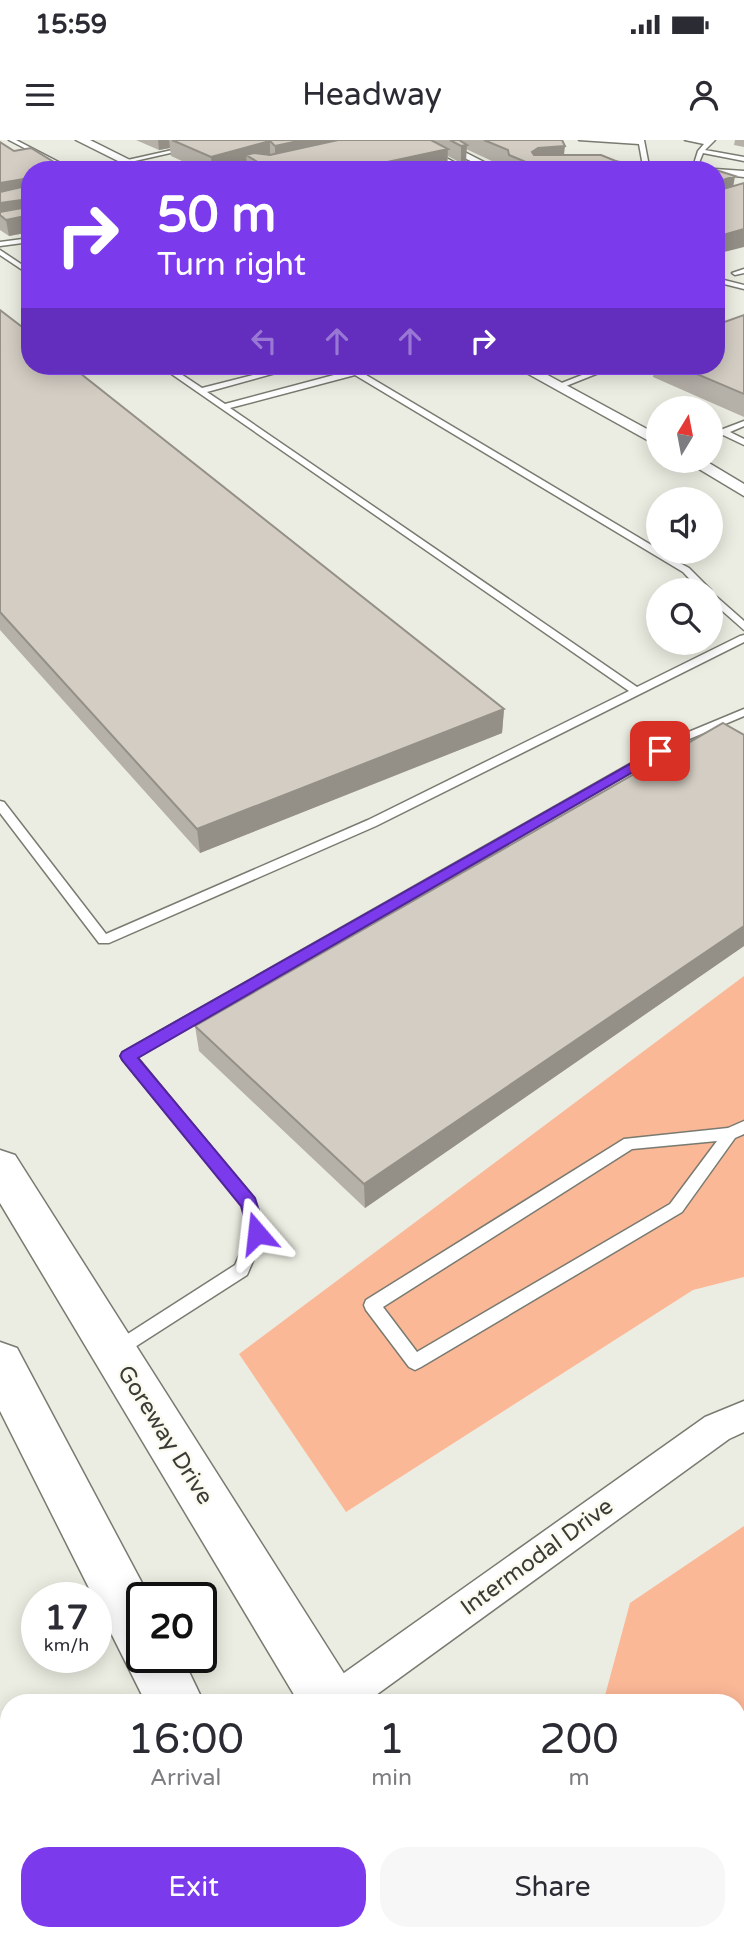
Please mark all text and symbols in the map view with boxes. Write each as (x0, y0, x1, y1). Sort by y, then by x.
text: 15:59 (35, 9, 107, 40)
icon: menu (21, 76, 59, 114)
text: Headway (302, 76, 442, 114)
icon: person (685, 76, 723, 114)
text: 50 m (157, 186, 276, 245)
icon: right (42, 189, 133, 280)
text: Turn right (157, 246, 306, 284)
icon: left (245, 322, 283, 360)
icon: ahead (318, 322, 356, 360)
icon: ahead (391, 322, 429, 360)
icon: right (464, 322, 502, 360)
north arrow (646, 396, 723, 472)
map controls (646, 396, 723, 655)
button: sound (646, 487, 723, 564)
button: search (646, 578, 723, 655)
pin (630, 721, 690, 781)
icon: arrive (641, 732, 679, 770)
position arrow (220, 1196, 294, 1270)
street label: Goreway Drive (111, 1360, 219, 1510)
street label: Intermodal Drive (455, 1492, 619, 1622)
speed limit sign: 20 (126, 1582, 217, 1673)
text: 17 (45, 1597, 88, 1639)
text: km/h (44, 1634, 89, 1656)
text: 16:00 (127, 1714, 244, 1765)
text: 1 (378, 1714, 405, 1765)
text: 200 (539, 1714, 619, 1765)
text: Arrival (150, 1764, 221, 1792)
text: min (371, 1764, 412, 1792)
text: m (568, 1764, 590, 1792)
button: Exit (21, 1847, 366, 1927)
button: Share (380, 1847, 725, 1927)

